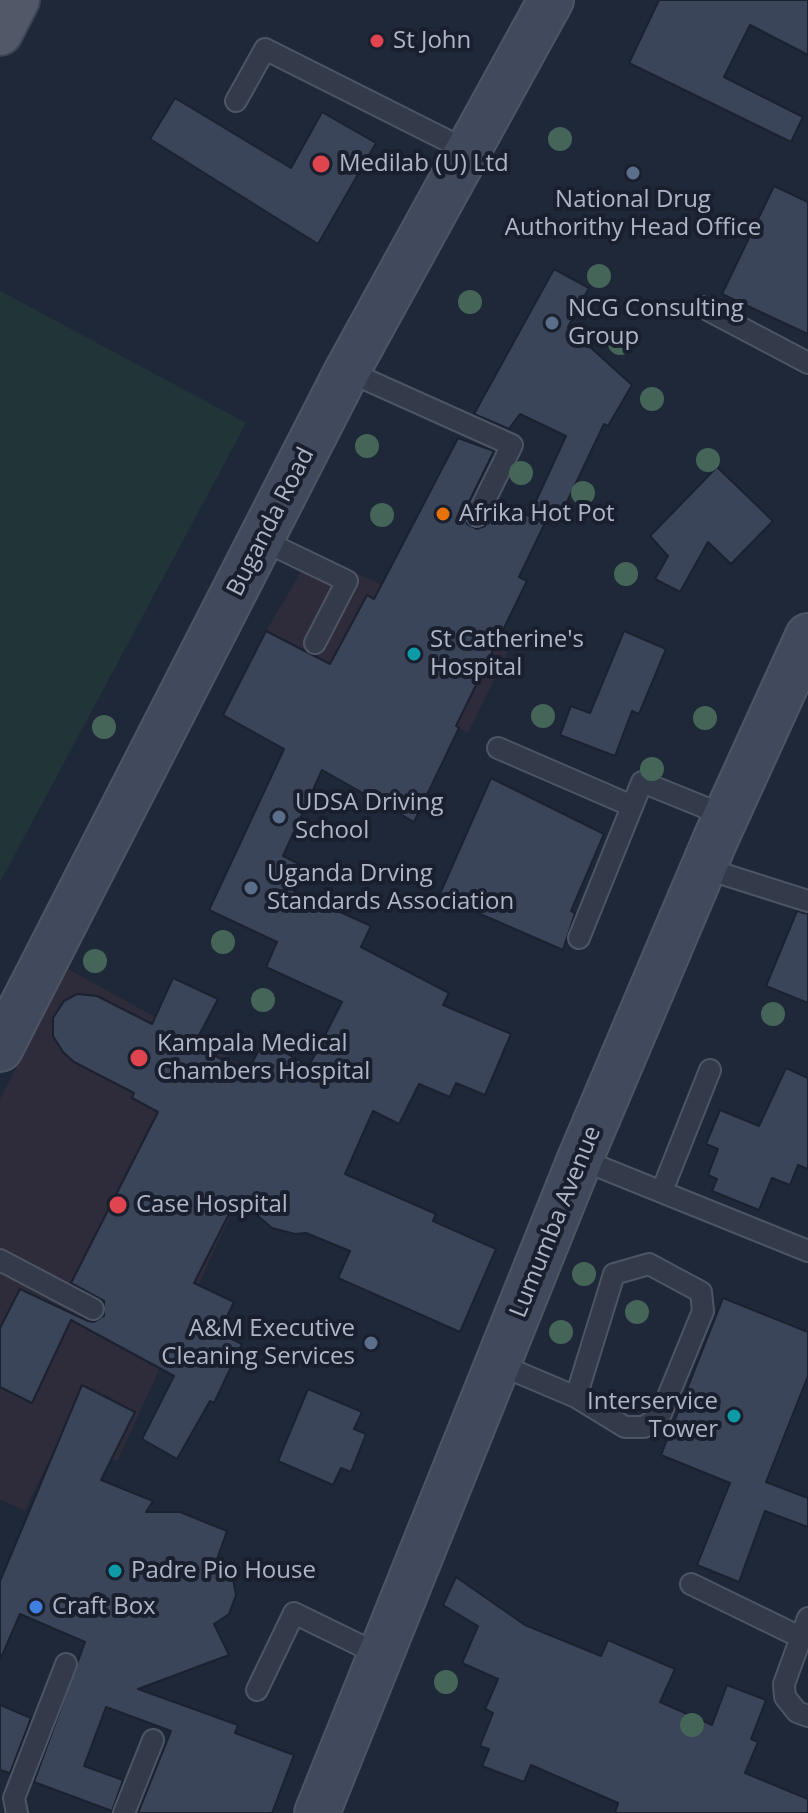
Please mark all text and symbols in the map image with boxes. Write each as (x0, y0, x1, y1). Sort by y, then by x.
place label: St John (393, 27, 471, 55)
marker: St John (368, 32, 386, 50)
place label: Medilab (U) Ltd (339, 150, 509, 178)
marker: Medilab (U) Ltd (310, 153, 332, 175)
marker: National Drug Authorithy Head Office (624, 164, 642, 182)
place label: National Drug Authorithy Head Office (505, 186, 761, 242)
place label: NCG Consulting Group (568, 295, 744, 351)
marker: NCG Consulting Group (543, 314, 561, 332)
street label: Buganda Road (221, 443, 321, 601)
place label: Afrika Hot Pot (459, 500, 615, 528)
marker: Afrika Hot Pot (434, 505, 452, 523)
place label: St Catherine's Hospital (430, 626, 584, 682)
marker: St Catherine's Hospital (405, 645, 423, 663)
place label: UDSA Driving School (295, 789, 444, 845)
marker: UDSA Driving School (270, 808, 288, 826)
place label: Uganda Drving Standards Association (267, 860, 514, 916)
marker: Uganda Drving Standards Association (242, 879, 260, 897)
place label: Kampala Medical Chambers Hospital (157, 1030, 370, 1086)
marker: Kampala Medical Chambers Hospital (128, 1047, 150, 1069)
street label: Lumumba Avenue (504, 1122, 608, 1322)
place label: Case Hospital (136, 1191, 288, 1219)
marker: Case Hospital (107, 1194, 129, 1216)
place label: A&M Executive Cleaning Services (161, 1315, 355, 1371)
marker: A&M Executive Cleaning Services (362, 1334, 380, 1352)
place label: Interservice Tower (587, 1388, 718, 1444)
marker: Interservice Tower (725, 1407, 743, 1425)
place label: Padre Pio House (131, 1557, 316, 1585)
marker: Padre Pio House (106, 1562, 124, 1580)
place label: Craft Box (52, 1593, 156, 1621)
marker: Craft Box (27, 1598, 45, 1616)

